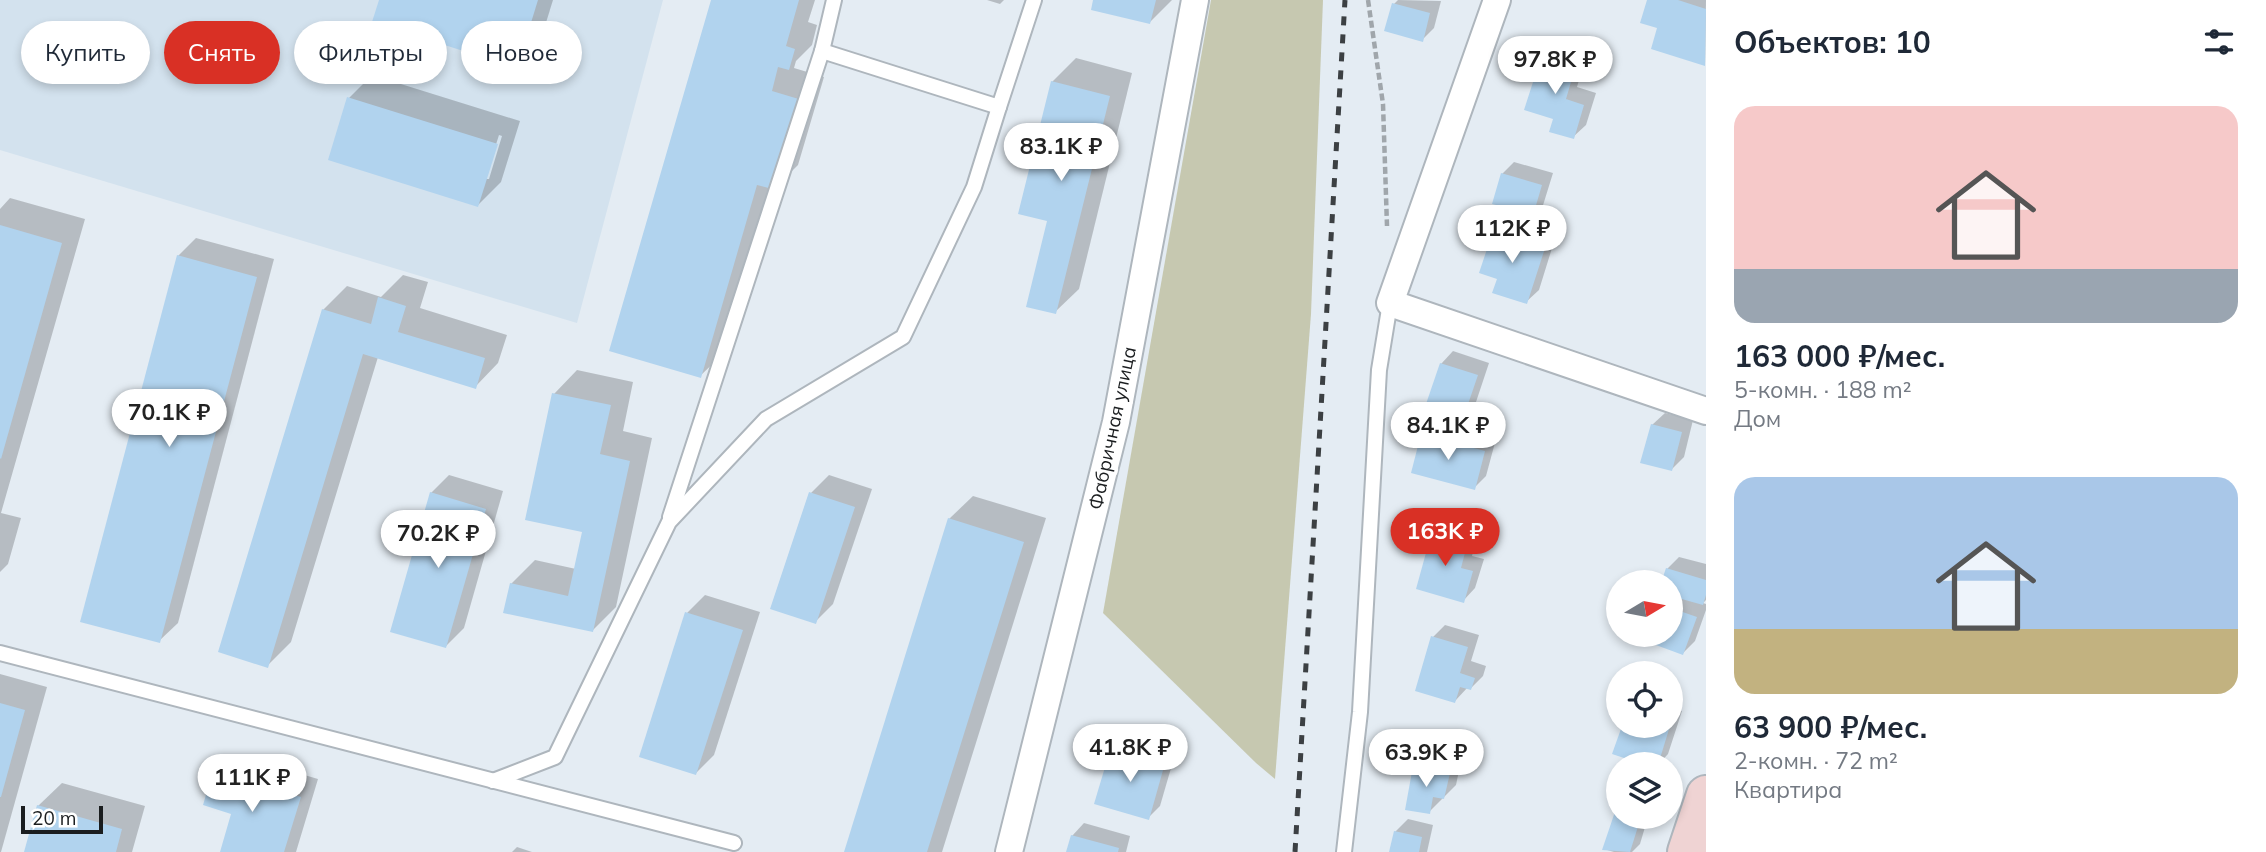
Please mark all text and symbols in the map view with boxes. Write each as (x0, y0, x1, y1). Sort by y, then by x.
chip: Купить (21, 21, 150, 84)
chip: Снять (164, 21, 280, 84)
chip: Фильтры (294, 21, 447, 84)
chip: Новое (461, 21, 582, 84)
text: Объектов: 10 (1734, 23, 1931, 61)
icon: filters (2200, 23, 2238, 61)
pin: 97.8K ₽ (1490, 36, 1620, 96)
text: 97.8K ₽ (1514, 44, 1596, 73)
pin: 83.1K ₽ (996, 124, 1126, 183)
text: 83.1K ₽ (1020, 131, 1102, 160)
icon: home (1923, 152, 2049, 278)
pin: 112K ₽ (1455, 205, 1569, 265)
text: 112K ₽ (1474, 213, 1550, 242)
text: 163 000 ₽/мес. (1734, 337, 1945, 375)
street label: Фабричная улица (1083, 344, 1141, 512)
text: 5-комн. · 188 m² (1734, 375, 1912, 404)
pin: 70.1K ₽ (104, 390, 234, 449)
text: 70.1K ₽ (128, 397, 210, 426)
pin: 84.1K ₽ (1383, 402, 1513, 462)
text: Дом (1734, 404, 1781, 433)
text: 84.1K ₽ (1407, 410, 1489, 439)
pin: 163K ₽ (1388, 508, 1502, 568)
pin: 70.2K ₽ (373, 510, 503, 570)
text: 163K ₽ (1407, 516, 1483, 545)
text: 70.2K ₽ (397, 518, 479, 547)
icon: home (1923, 523, 2049, 649)
north arrow (1606, 570, 1684, 648)
map controls (1606, 570, 1683, 829)
button: locate (1606, 661, 1683, 738)
text: 63 900 ₽/мес. (1734, 708, 1927, 746)
pin: 41.8K ₽ (1065, 724, 1195, 784)
pin: 63.9K ₽ (1361, 730, 1491, 789)
text: 41.8K ₽ (1089, 732, 1171, 761)
text: 63.9K ₽ (1385, 737, 1467, 766)
text: 2-комн. · 72 m² (1734, 746, 1898, 775)
button: layers (1606, 752, 1683, 829)
pin: 111K ₽ (195, 754, 309, 814)
text: 111K ₽ (214, 762, 290, 791)
text: Квартира (1734, 775, 1842, 804)
scale bar (21, 803, 103, 835)
text: 20 m (32, 806, 76, 830)

